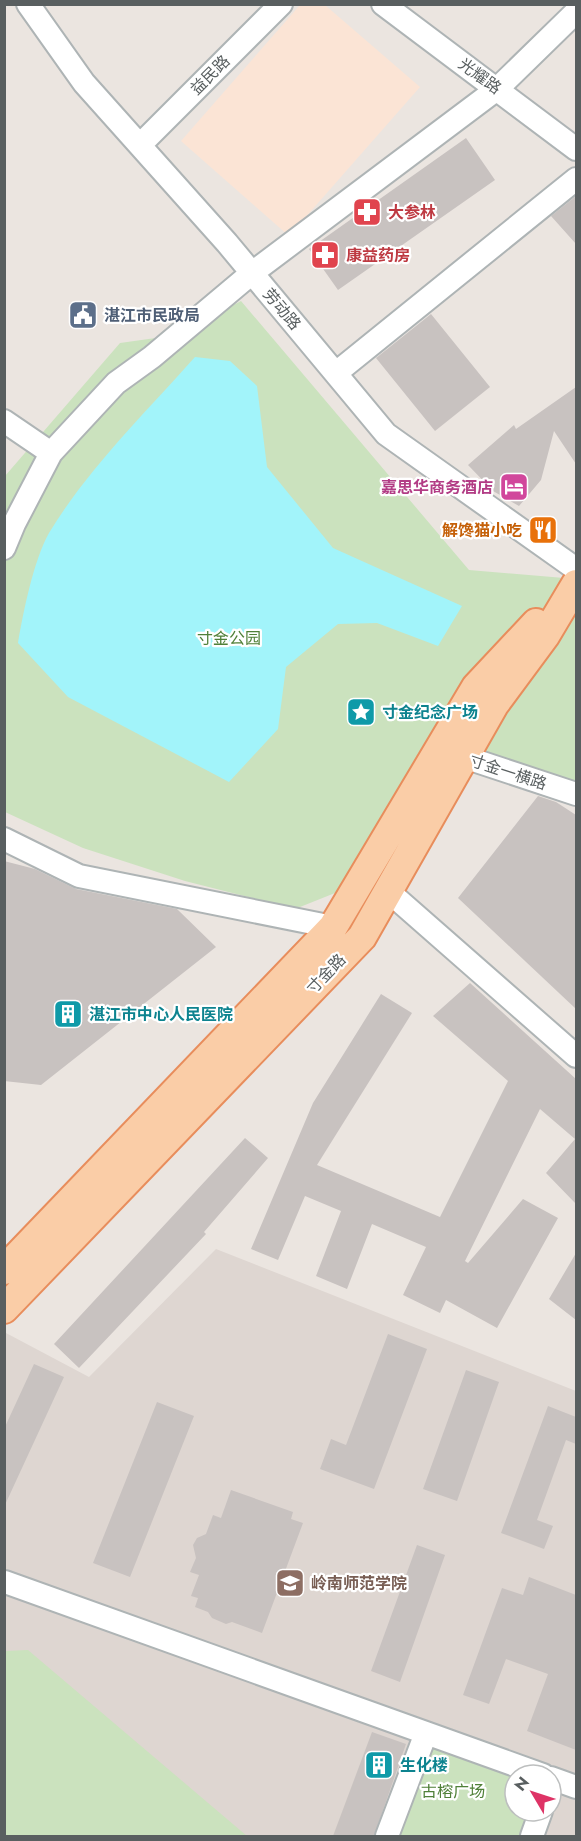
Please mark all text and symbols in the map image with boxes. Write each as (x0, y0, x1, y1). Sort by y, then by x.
street label: 益民路 (185, 50, 235, 100)
street label: 光耀路 (454, 53, 506, 99)
pharmacy icon: 大参林 (351, 196, 383, 228)
place label: 大参林 (388, 201, 436, 224)
pharmacy icon: 康益药房 (309, 239, 341, 271)
place label: 康益药房 (346, 244, 410, 267)
street label: 劳动路 (258, 283, 306, 335)
public building icon: 湛江市民政局 (67, 299, 99, 331)
place label: 湛江市民政局 (104, 304, 200, 327)
hotel icon: 嘉思华商务酒店 (498, 471, 530, 503)
place label: 嘉思华商务酒店 (381, 476, 493, 499)
restaurant icon: 解馋猫小吃 (527, 514, 559, 546)
place label: 解馋猫小吃 (442, 519, 522, 542)
park label: 寸金公园 (197, 627, 261, 650)
place icon: 寸金纪念广场 (345, 696, 377, 728)
place label: 寸金纪念广场 (382, 701, 478, 724)
street label: 寸金一横路 (466, 749, 550, 795)
street label: 寸金路 (301, 949, 351, 999)
building icon: 湛江市中心人民医院 (52, 998, 84, 1030)
place label: 湛江市中心人民医院 (89, 1003, 233, 1026)
school or university icon: 岭南师范学院 (274, 1567, 306, 1599)
place label: 岭南师范学院 (311, 1572, 407, 1595)
building icon: 生化楼 (363, 1749, 395, 1781)
place label: 生化楼 (400, 1754, 448, 1777)
north arrow (503, 1763, 563, 1823)
text: N (509, 1772, 535, 1796)
park label: 古榕广场 (421, 1780, 485, 1803)

